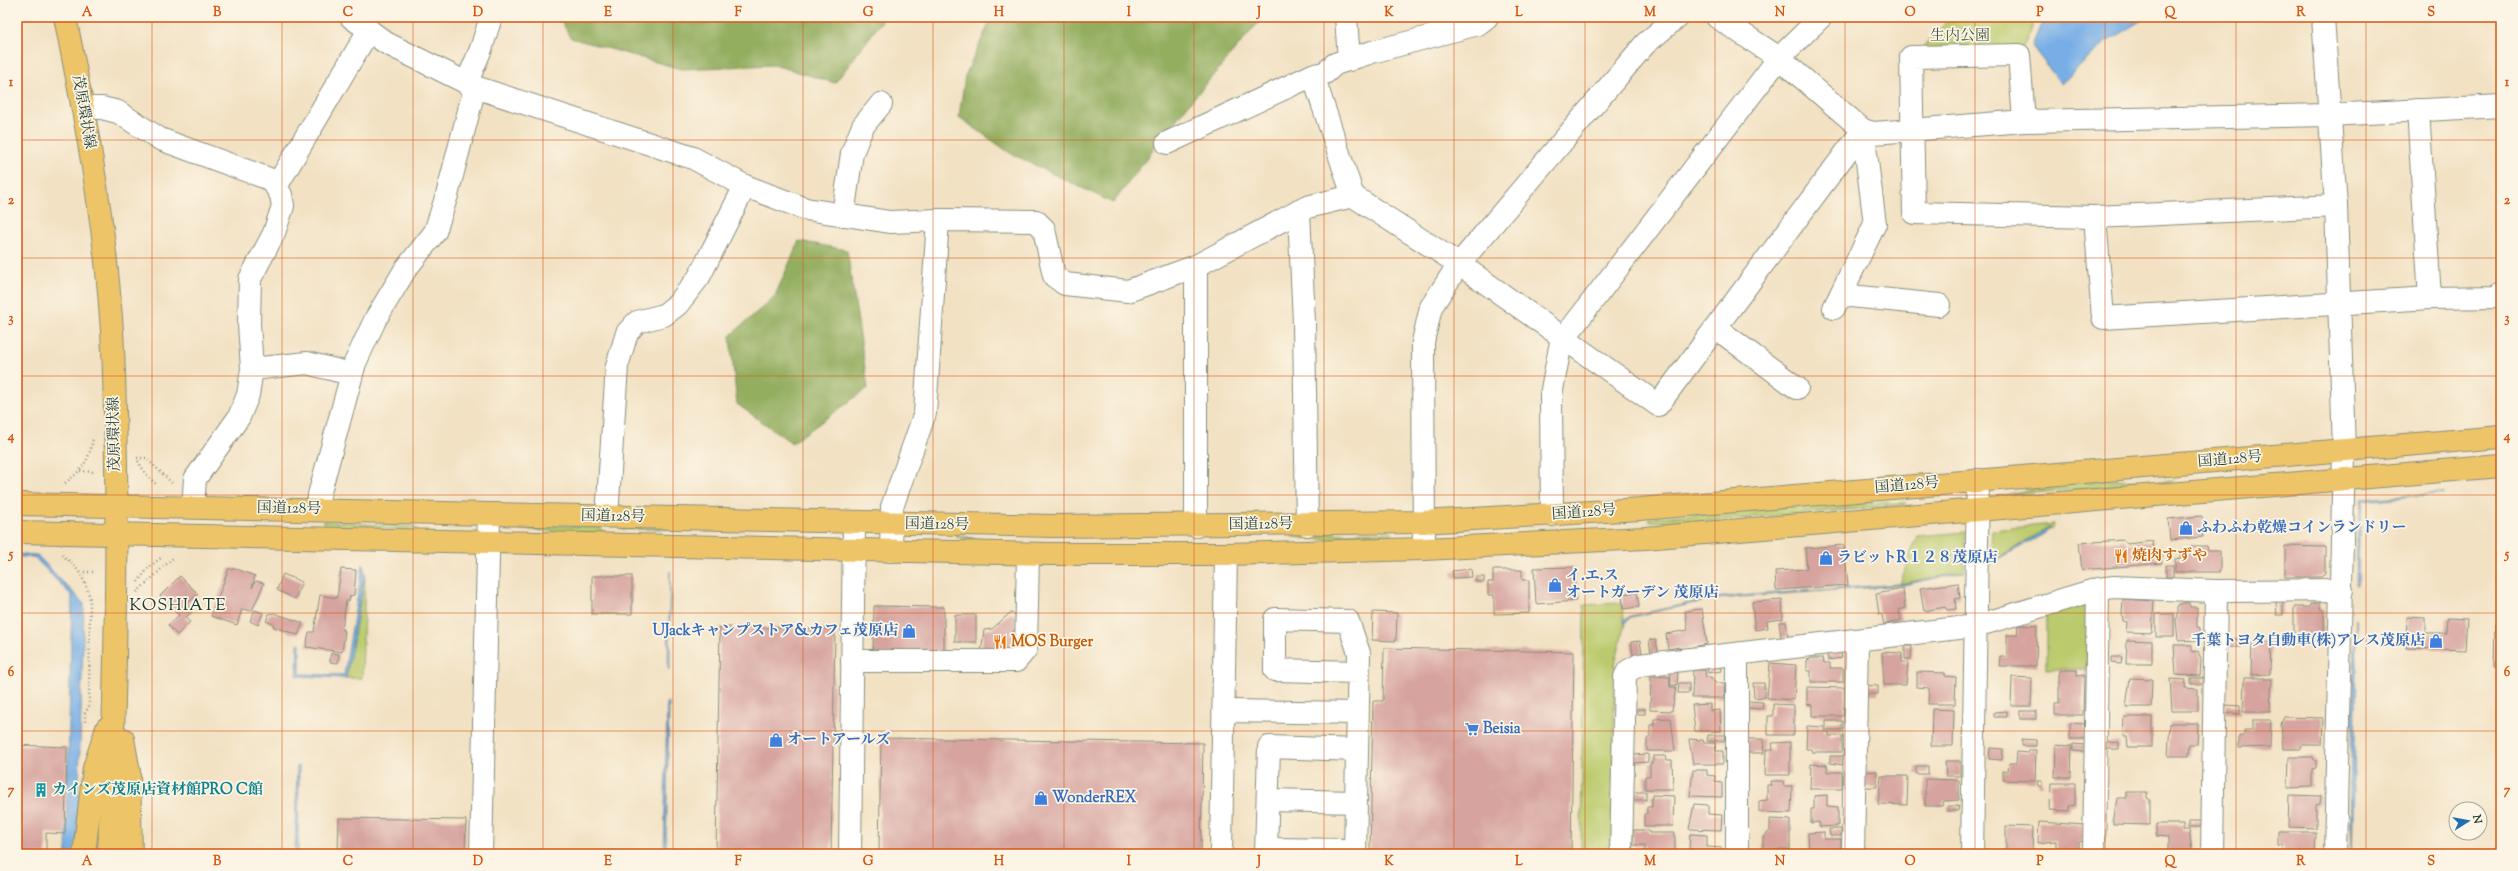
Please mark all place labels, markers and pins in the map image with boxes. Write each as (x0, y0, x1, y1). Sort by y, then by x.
place label: ふわふわ乾燥コインランドリー (2197, 518, 2407, 539)
shop icon: ふわふわ乾燥コインランドリー (2178, 520, 2194, 536)
place label: 焼肉すずや (2132, 546, 2207, 567)
place label: ラビットR１２８茂原店 (1837, 548, 1997, 569)
restaurant icon: 焼肉すずや (2113, 548, 2129, 564)
shop icon: ラビットR１２８茂原店 (1818, 550, 1834, 566)
place label: イ.エ.ス オートガーデン 茂原店 (1566, 566, 1718, 604)
shop icon: イ.エ.ス オートガーデン 茂原店 (1547, 577, 1563, 593)
place label: UJackキャンプストア&カフェ茂原店 (652, 621, 898, 642)
shop icon: UJackキャンプストア&カフェ茂原店 (901, 623, 917, 639)
place label: 千葉トヨタ自動車(株)アレス茂原店 (2191, 631, 2425, 652)
place label: MOS Burger (1011, 632, 1093, 653)
shop icon: 千葉トヨタ自動車(株)アレス茂原店 (2428, 633, 2444, 649)
restaurant icon: MOS Burger (992, 634, 1008, 650)
place label: Beisia (1483, 719, 1521, 740)
supermarket icon: Beisia (1464, 721, 1480, 737)
place label: オートアールズ (787, 730, 890, 751)
shop icon: オートアールズ (768, 732, 784, 748)
place label: カインズ茂原店資材館PRO C館 (52, 780, 263, 801)
building icon: カインズ茂原店資材館PRO C館 (33, 782, 49, 798)
place label: WonderREX (1052, 788, 1137, 809)
shop icon: WonderREX (1033, 790, 1049, 806)

